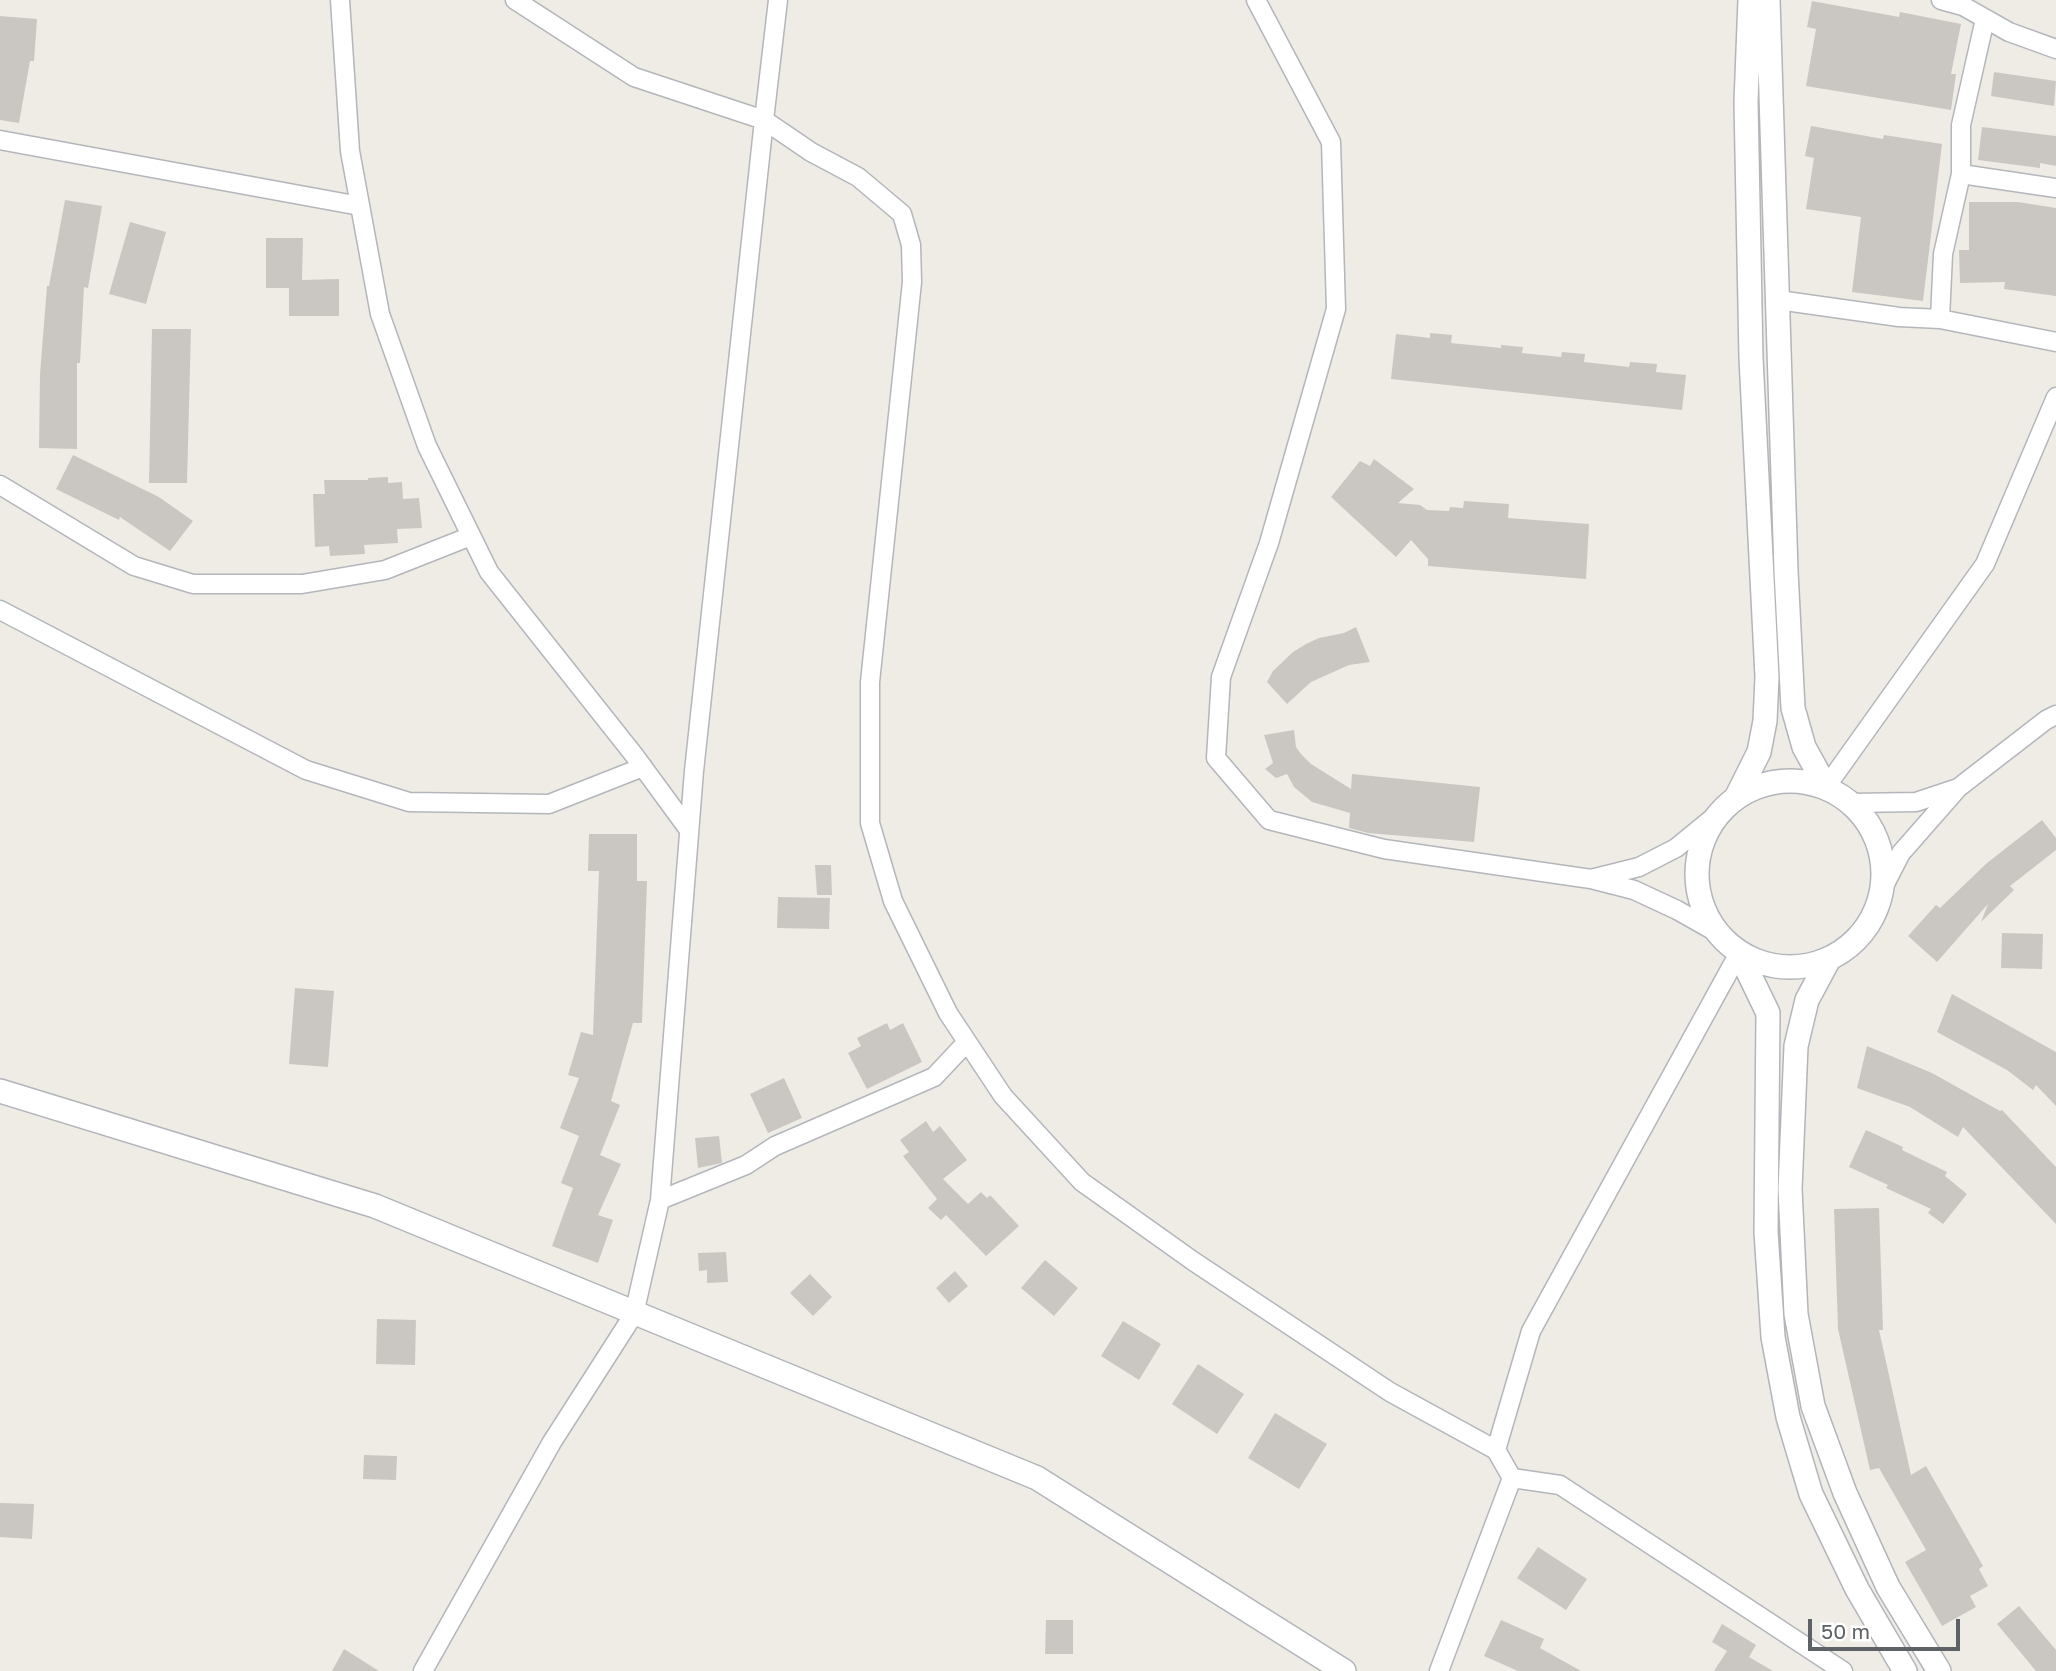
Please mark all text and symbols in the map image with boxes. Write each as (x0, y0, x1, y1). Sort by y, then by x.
scale bar (1811, 1604, 1963, 1648)
text: 50 m (1821, 1618, 1870, 1644)

